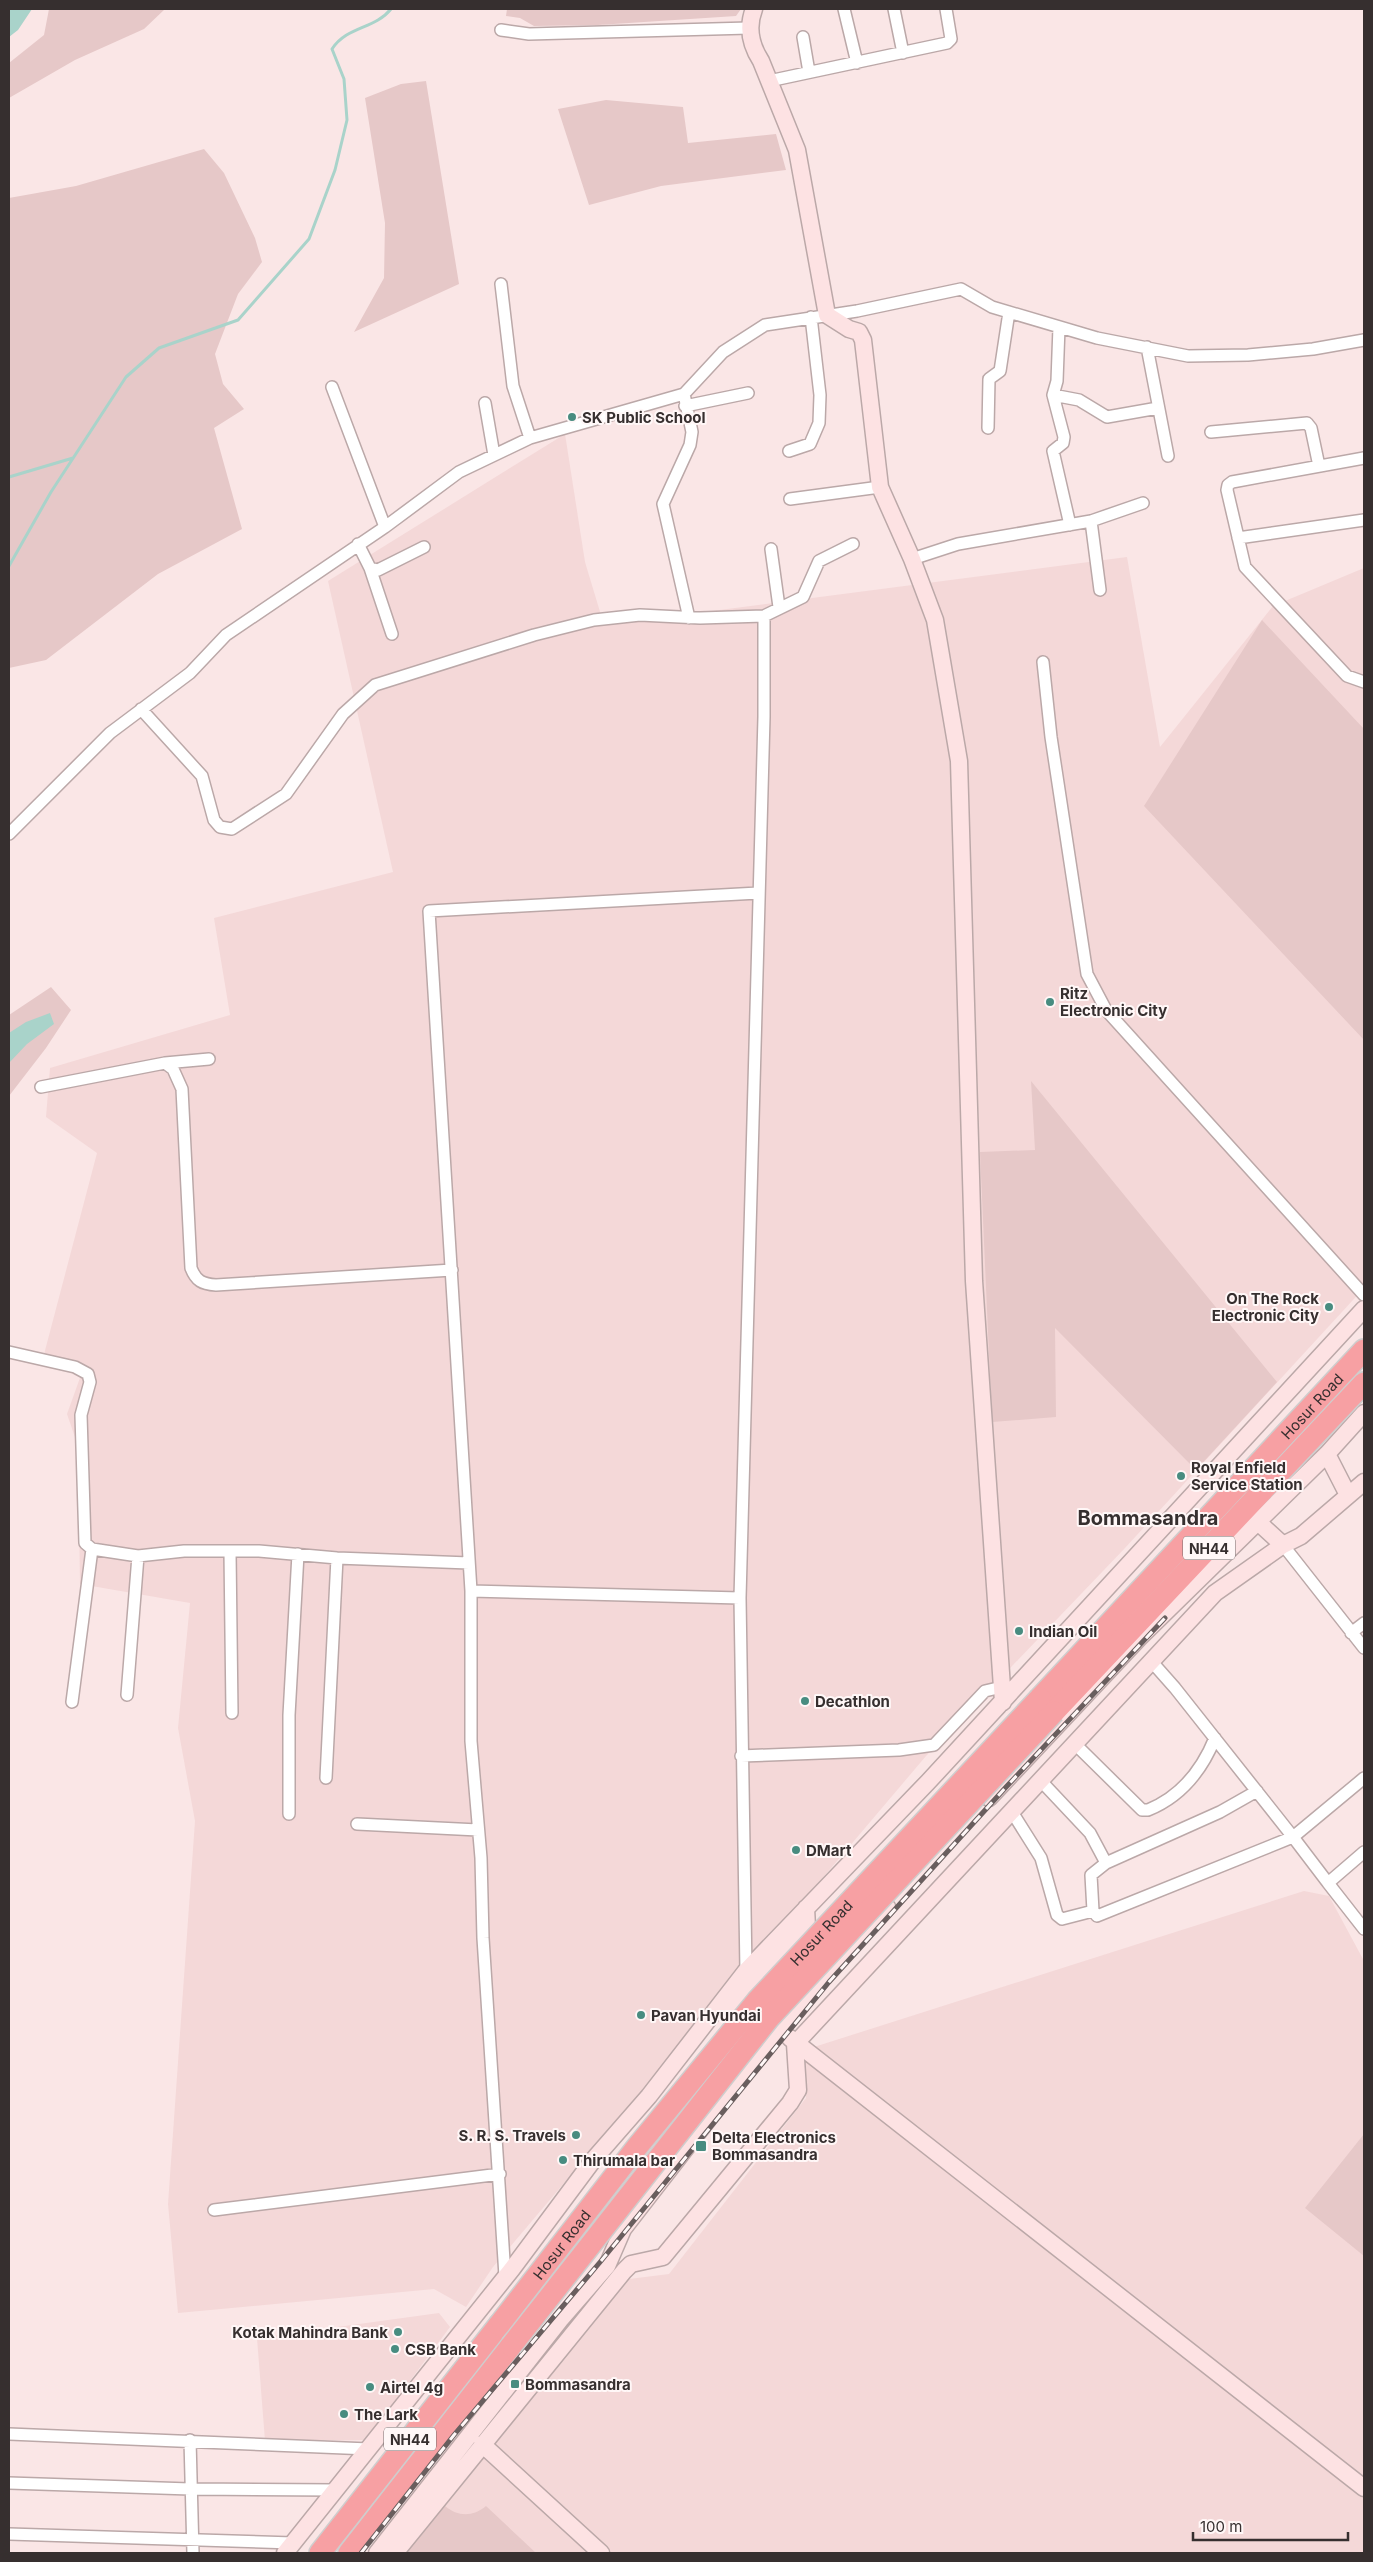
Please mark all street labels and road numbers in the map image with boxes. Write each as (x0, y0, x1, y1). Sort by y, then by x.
street label: Hosur Road (1277, 1369, 1347, 1443)
road number: NH44 (1183, 1536, 1235, 1560)
street label: Hosur Road (786, 1896, 856, 1969)
street label: Hosur Road (529, 2206, 594, 2283)
road number: NH44 (384, 2428, 436, 2450)

